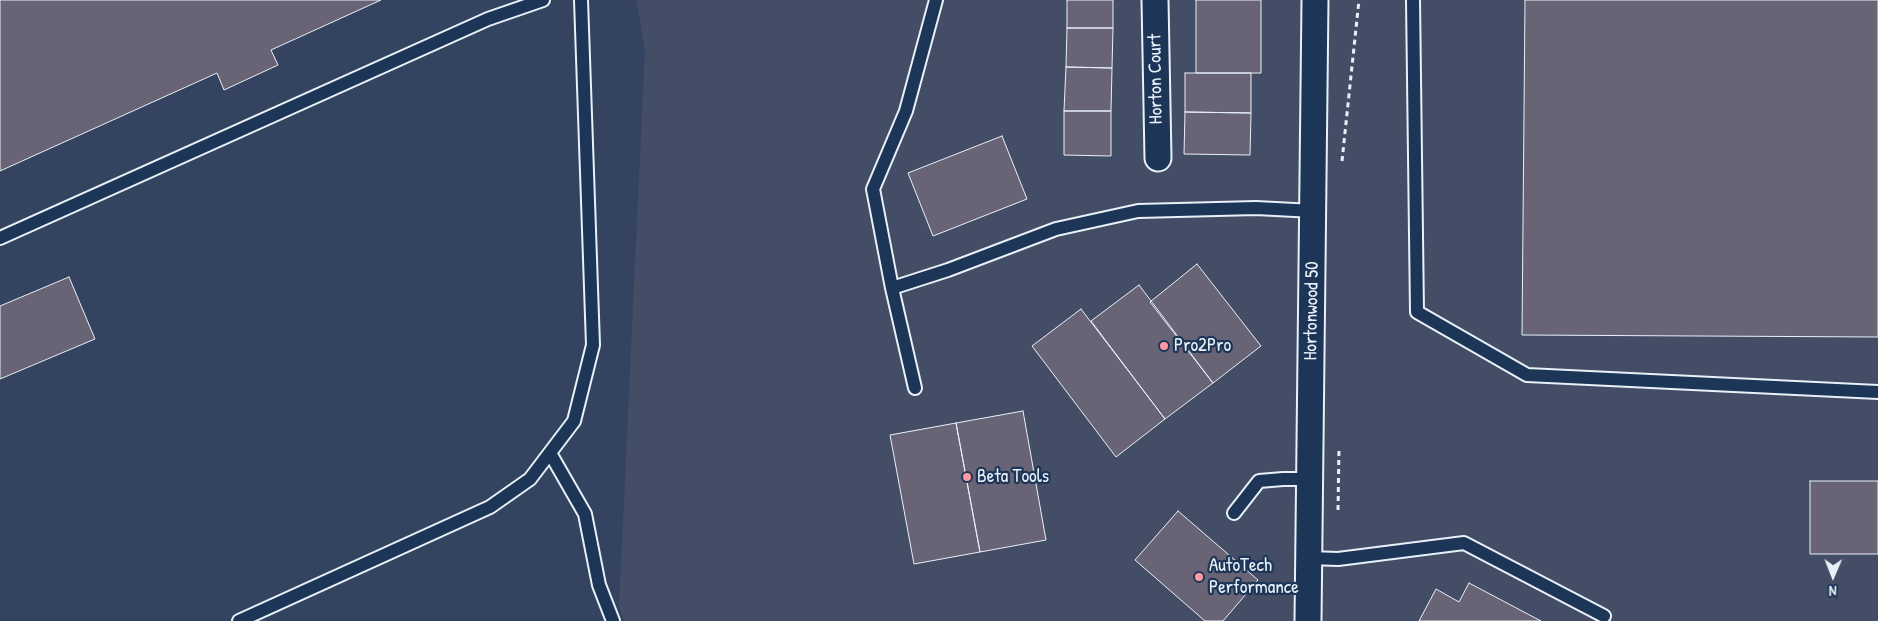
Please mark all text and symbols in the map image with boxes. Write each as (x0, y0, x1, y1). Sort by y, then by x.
street label: Horton Court (1144, 34, 1168, 124)
street label: Hortonwood 50 (1300, 261, 1324, 361)
place label: Pro2Pro (1174, 335, 1231, 357)
marker: Pro2Pro (1158, 340, 1170, 352)
place label: Beta Tools (977, 466, 1049, 488)
marker: Beta Tools (961, 471, 973, 483)
north arrow (1808, 551, 1858, 601)
place label: AutoTech Performance (1209, 555, 1299, 599)
marker: AutoTech Performance (1193, 571, 1205, 583)
text: N (1829, 582, 1837, 601)

